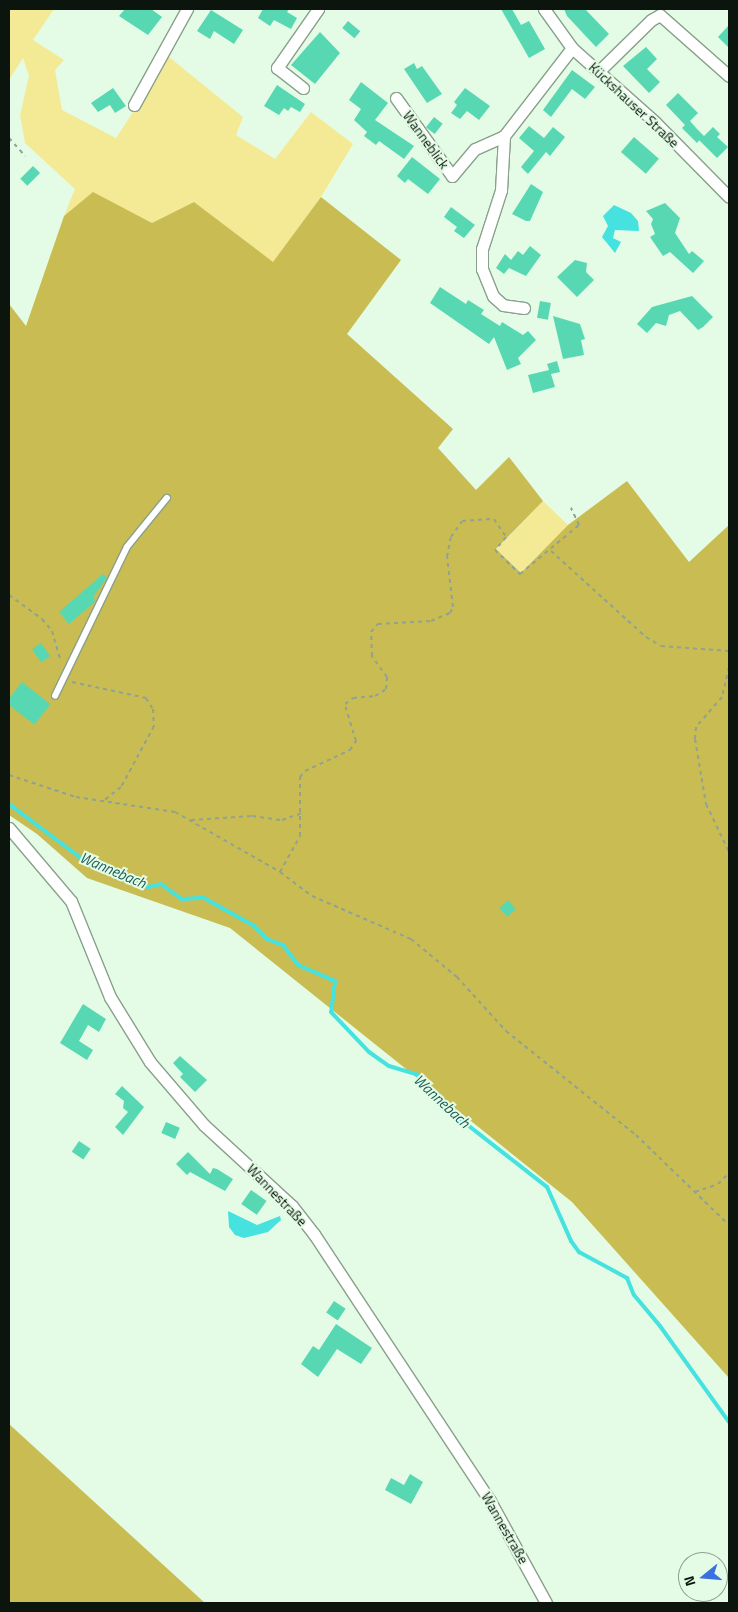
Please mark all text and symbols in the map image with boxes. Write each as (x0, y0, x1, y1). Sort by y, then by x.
street label: Kückshauser Straße (585, 59, 683, 151)
street label: Wanneblick (399, 108, 453, 172)
water label: Wannebach (77, 848, 149, 892)
water label: Wannebach (410, 1071, 474, 1131)
street label: Wannestraße (243, 1160, 311, 1230)
street label: Wannestraße (478, 1489, 532, 1567)
north arrow (678, 1552, 728, 1602)
text: N (678, 1574, 701, 1589)

